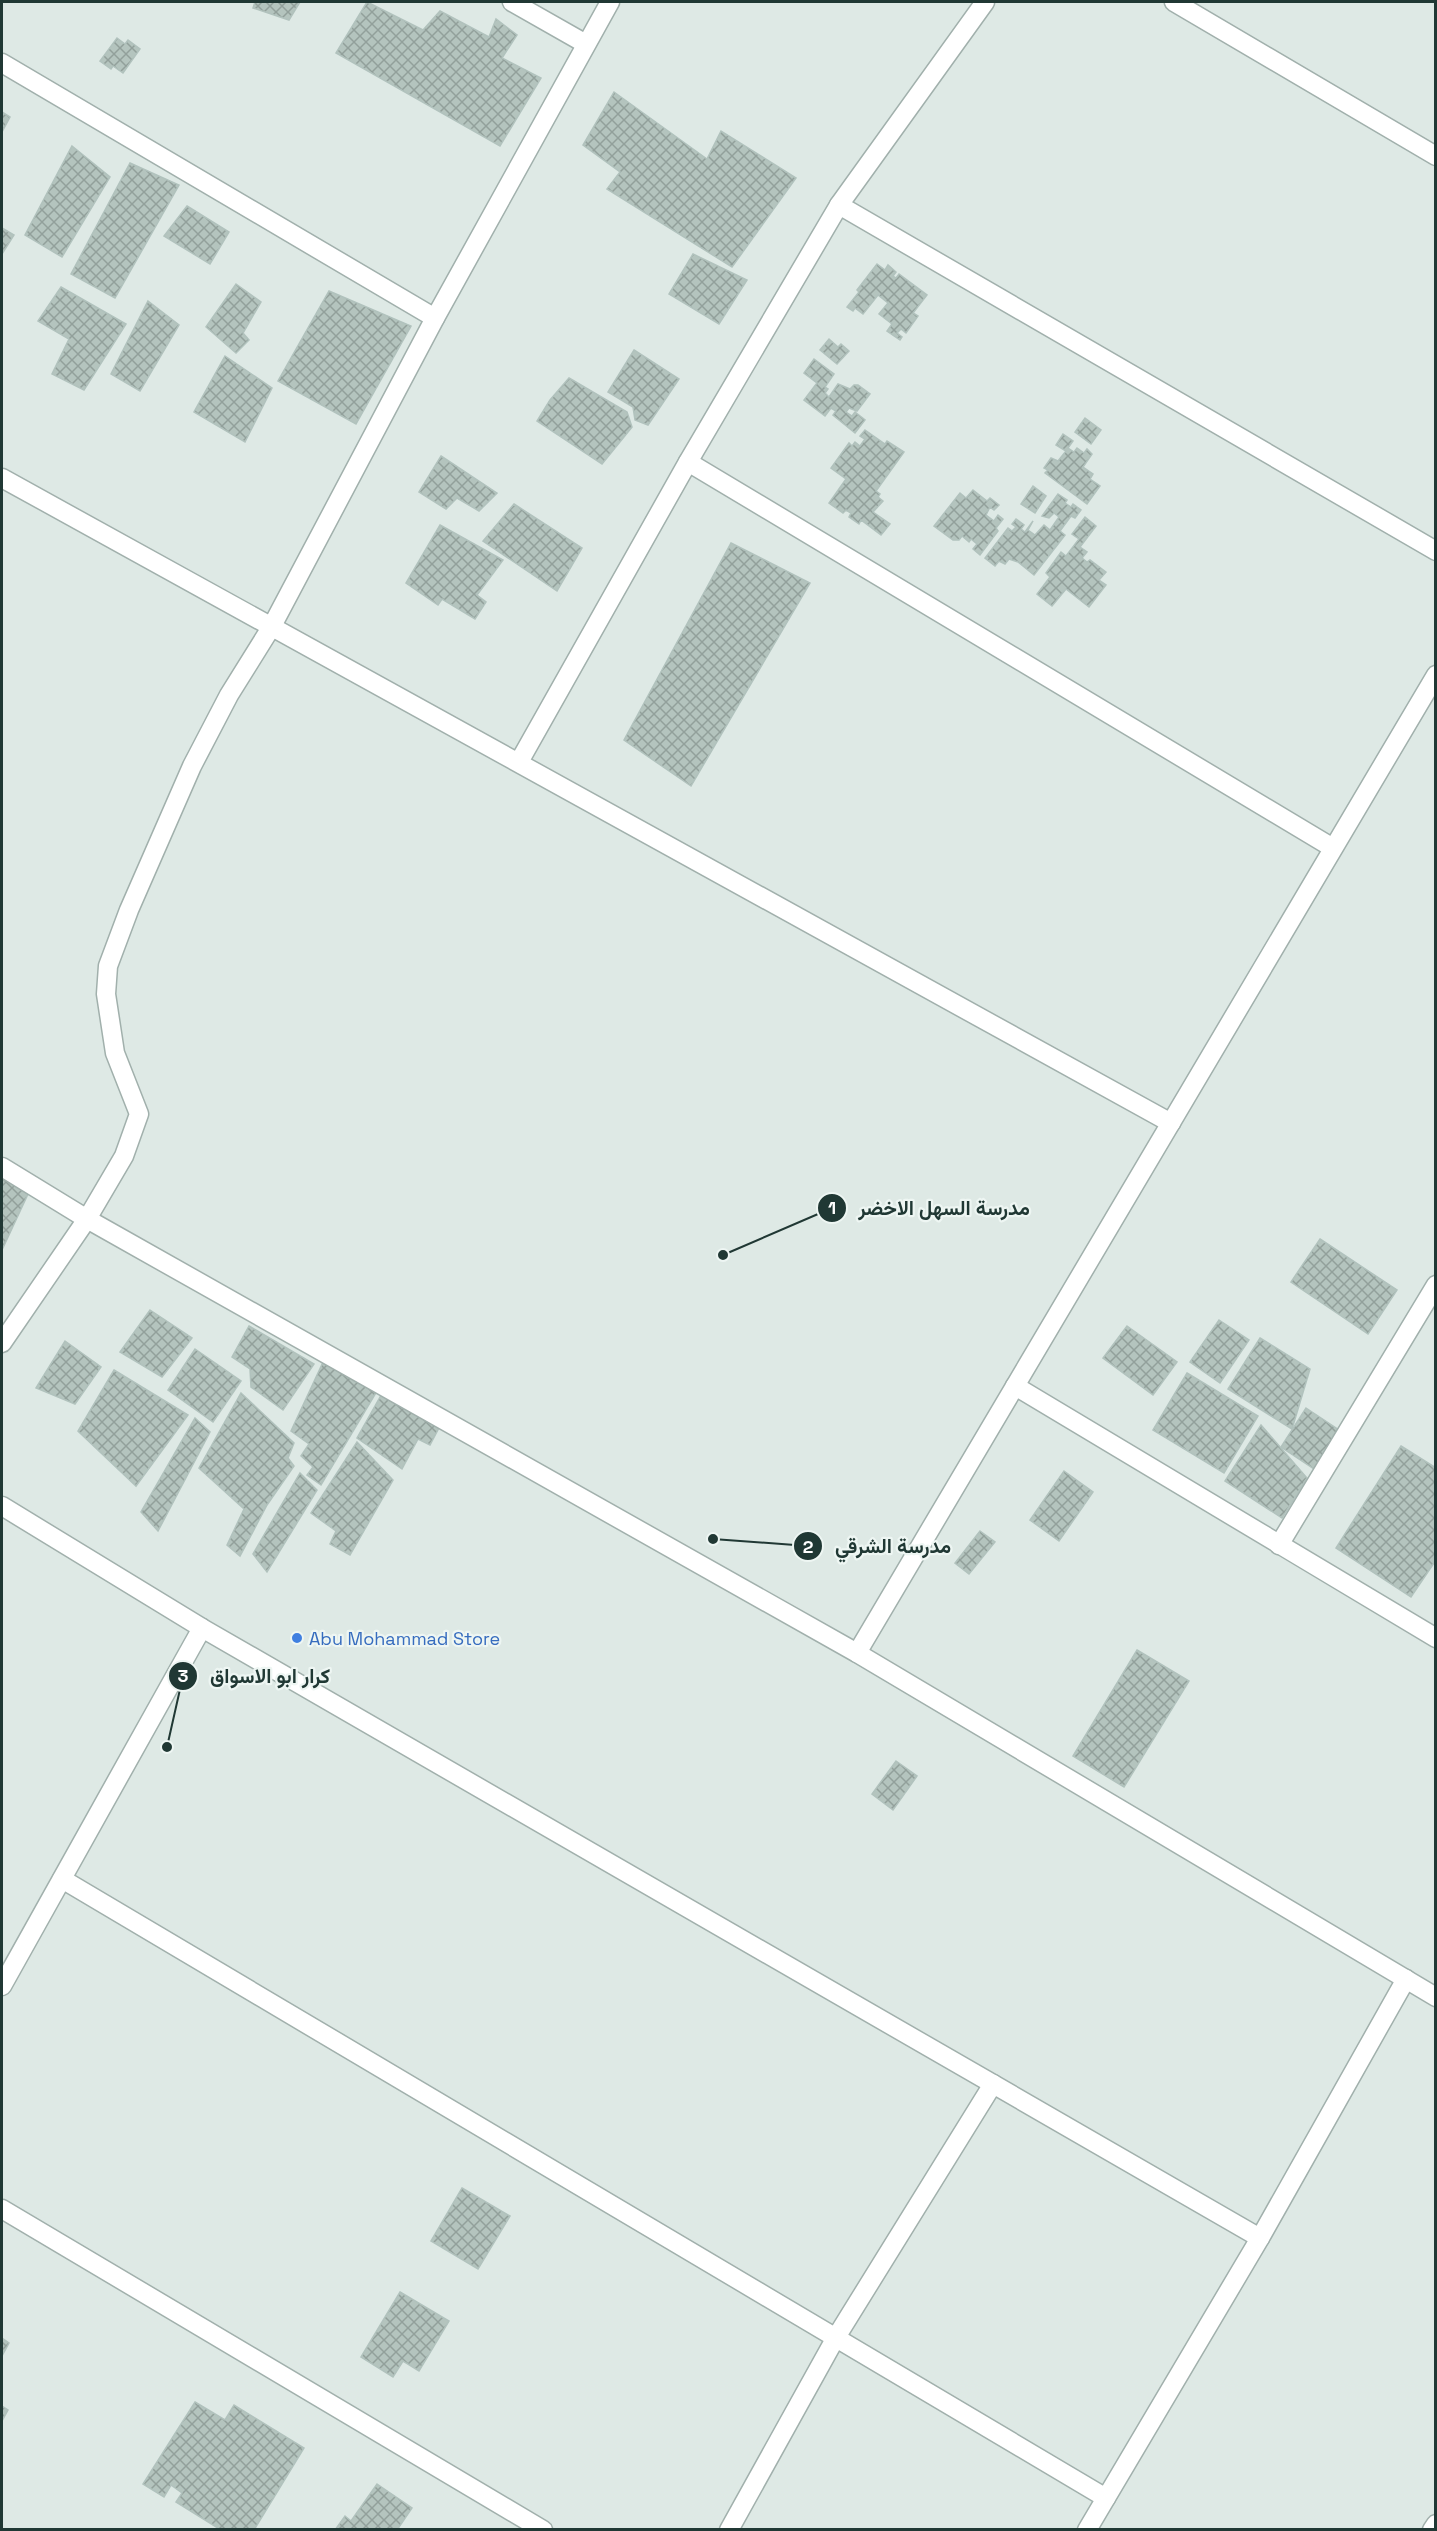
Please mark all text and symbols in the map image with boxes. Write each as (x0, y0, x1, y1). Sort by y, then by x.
callout: مدرسة السهل الاخضر (817, 1189, 1042, 1227)
text: مدرسة السهل الاخضر (857, 1195, 1030, 1221)
text: 1 (828, 1196, 836, 1219)
callout: مدرسة الشرقي (793, 1527, 963, 1565)
text: مدرسة الشرقي (835, 1533, 951, 1563)
text: 2 (803, 1535, 814, 1558)
place label: Abu Mohammad Store (309, 1627, 500, 1650)
marker: Abu Mohammad Store (290, 1631, 304, 1645)
callout: كرار ابو الاسواق (168, 1657, 342, 1695)
text: كرار ابو الاسواق (210, 1663, 330, 1689)
text: 3 (178, 1664, 189, 1687)

